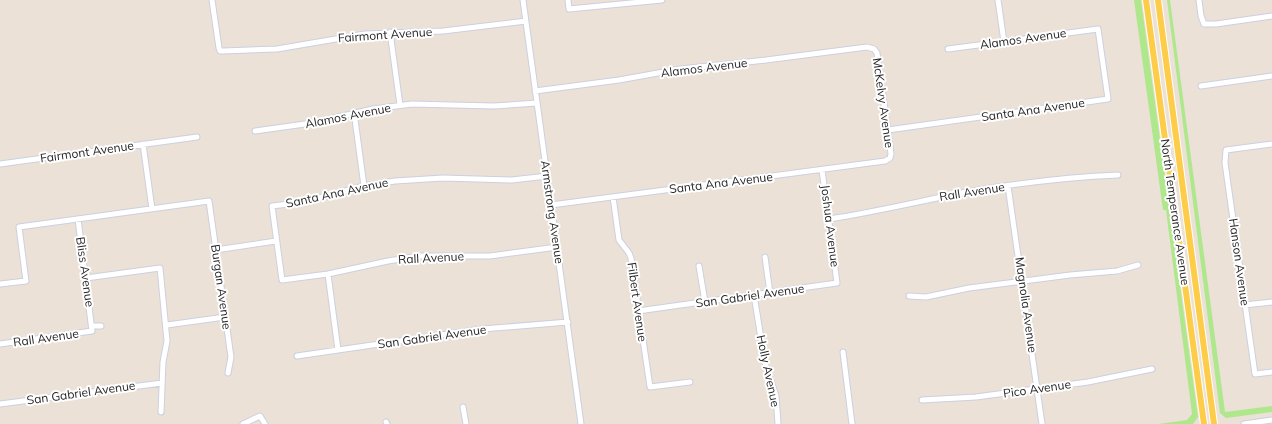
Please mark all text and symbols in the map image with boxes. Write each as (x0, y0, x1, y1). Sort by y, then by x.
street label: Fairmont Avenue (337, 24, 433, 45)
street label: Alamos Avenue (979, 25, 1067, 52)
street label: Alamos Avenue (660, 55, 748, 80)
street label: McKelvy Avenue (870, 57, 897, 149)
street label: Santa Ana Avenue (980, 95, 1086, 124)
street label: Alamos Avenue (304, 100, 392, 131)
street label: Fairmont Avenue (39, 138, 135, 166)
street label: North Temperance Avenue (1158, 138, 1193, 286)
street label: Armstrong Avenue (538, 159, 567, 265)
street label: Santa Ana Avenue (668, 169, 774, 196)
street label: Santa Ana Avenue (284, 174, 389, 211)
street label: Rall Avenue (938, 179, 1006, 204)
street label: Joshua Avenue (818, 184, 843, 268)
street label: Hanson Avenue (1226, 217, 1253, 307)
street label: Bliss Avenue (73, 236, 98, 308)
street label: Burgan Avenue (208, 243, 235, 330)
street label: Rall Avenue (398, 248, 464, 267)
street label: Magnolia Avenue (1012, 256, 1041, 354)
street label: Filbert Avenue (625, 261, 650, 343)
street label: San Gabriel Avenue (695, 280, 805, 311)
street label: San Gabriel Avenue (377, 321, 487, 352)
street label: Rall Avenue (12, 325, 80, 350)
street label: Holly Avenue (754, 334, 783, 408)
street label: Pico Avenue (1002, 376, 1072, 401)
street label: San Gabriel Avenue (26, 377, 136, 408)

